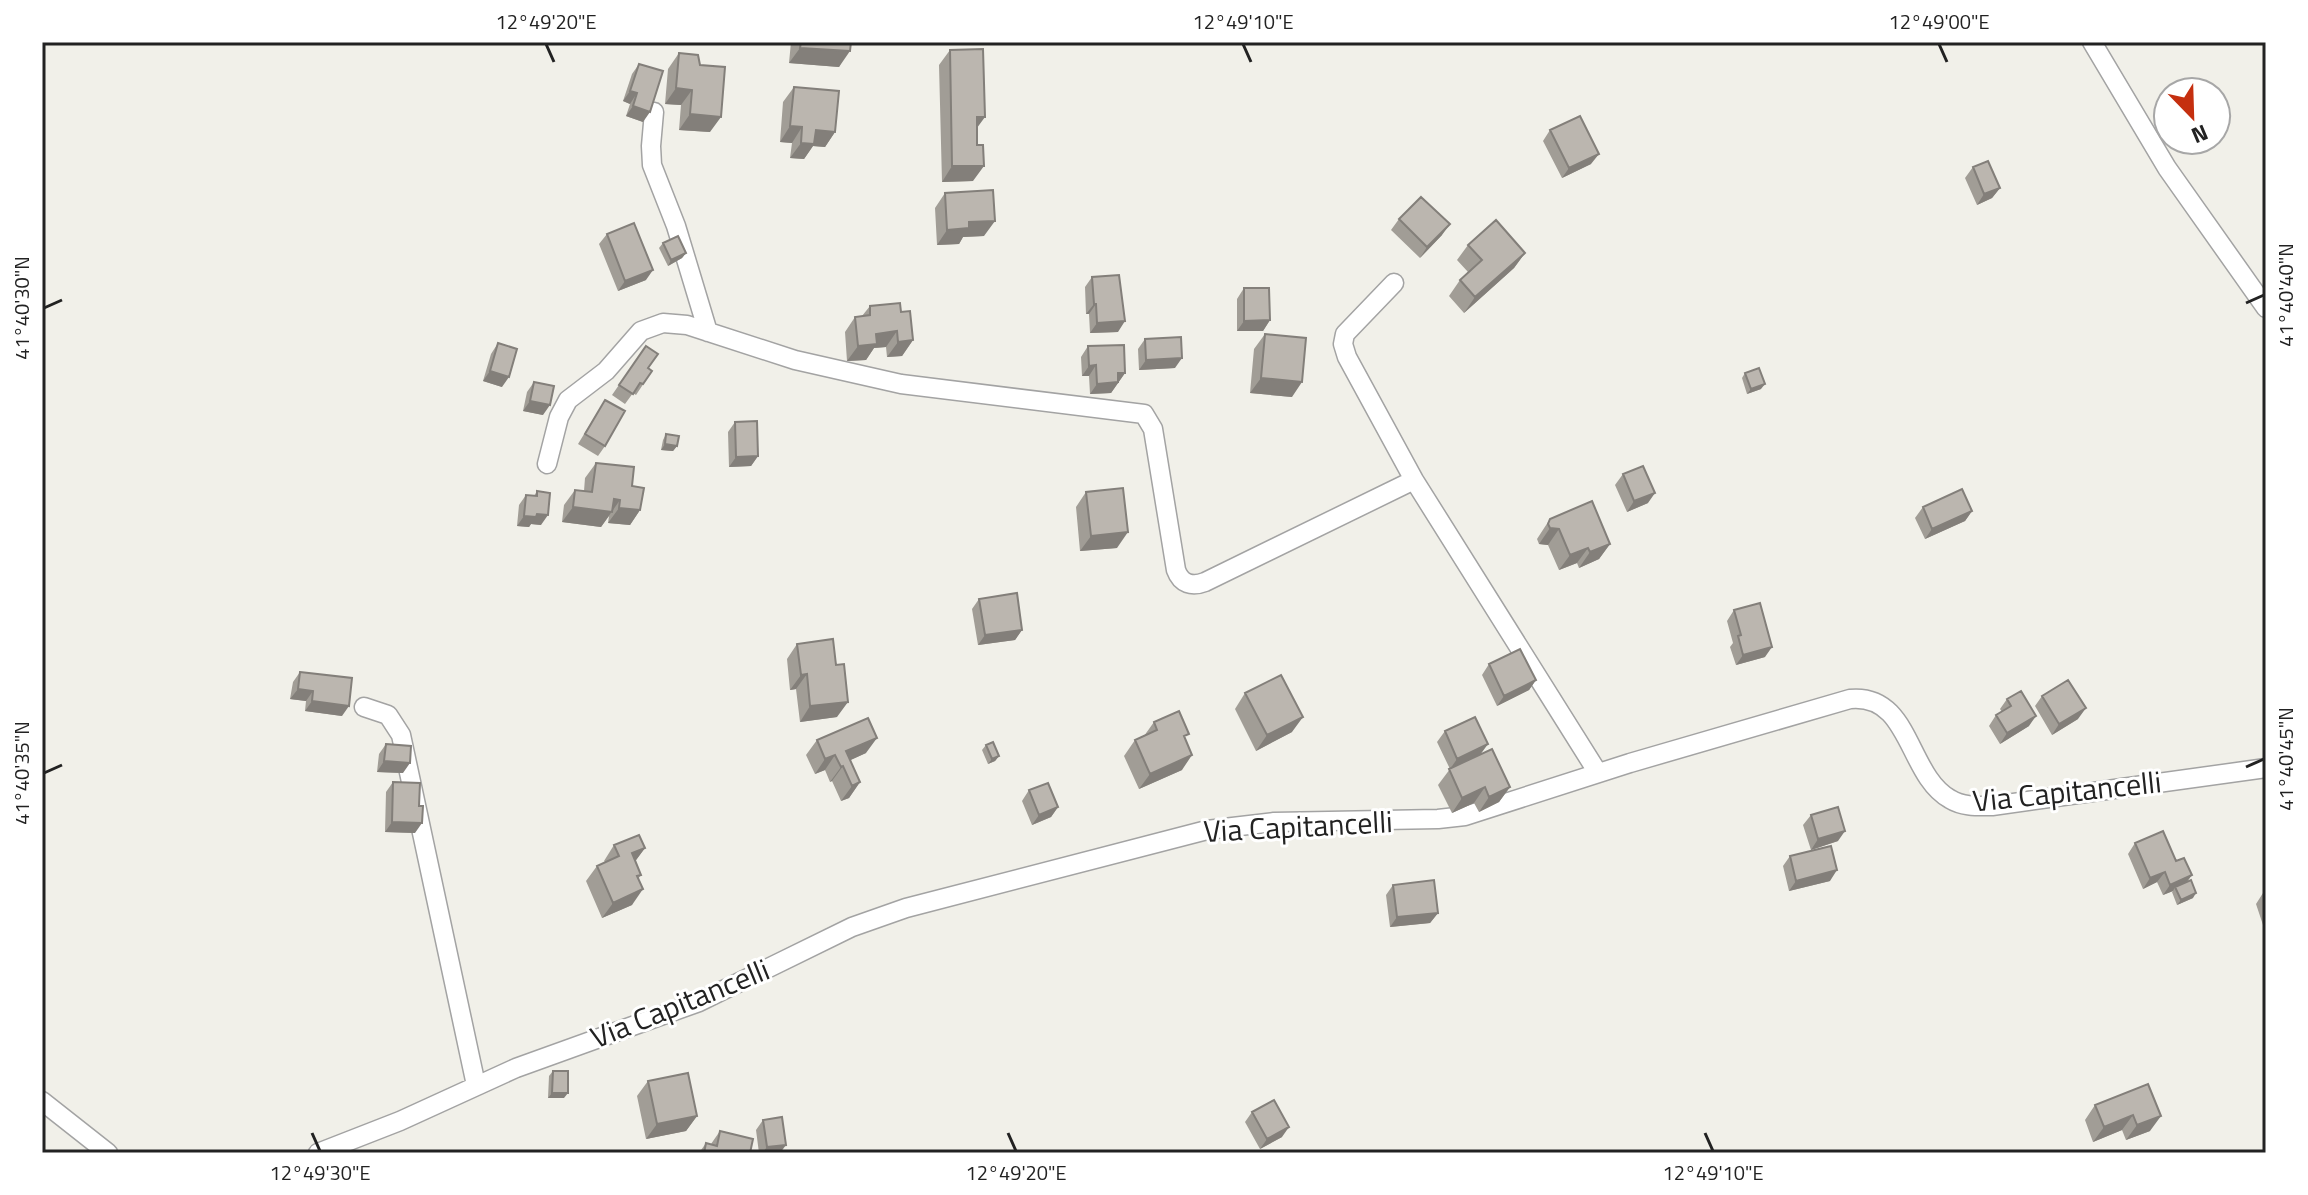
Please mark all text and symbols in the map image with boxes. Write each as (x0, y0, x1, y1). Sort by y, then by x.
text: 12°49'20"E (495, 6, 597, 37)
text: 12°49'10"E (1192, 6, 1294, 37)
text: 12°49'00"E (1888, 6, 1990, 37)
north arrow (2152, 76, 2232, 156)
text: N (2186, 116, 2213, 153)
text: 41°40'40"N (2270, 243, 2301, 347)
text: 41°40'30"N (6, 256, 37, 360)
text: 41°40'45"N (2270, 707, 2301, 811)
text: 41°40'35"N (6, 721, 37, 825)
street label: Via Capitancelli (1970, 758, 2164, 824)
street label: Via Capitancelli (1202, 798, 1394, 854)
street label: Via Capitancelli (583, 946, 776, 1060)
text: 12°49'30"E (269, 1157, 371, 1188)
text: 12°49'20"E (965, 1157, 1067, 1188)
text: 12°49'10"E (1662, 1157, 1764, 1188)

